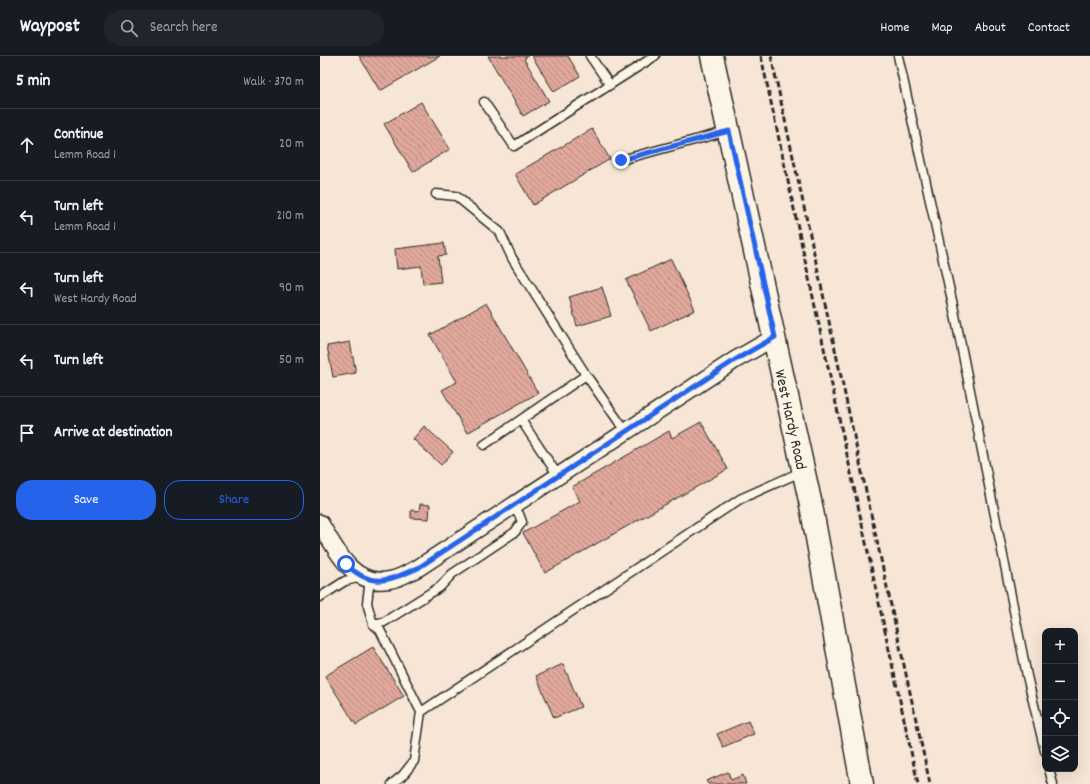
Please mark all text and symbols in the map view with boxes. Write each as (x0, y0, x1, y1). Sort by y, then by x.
search box (104, 10, 384, 46)
text: Waypost (20, 14, 80, 41)
icon: search (118, 17, 140, 39)
text: Search here (150, 17, 218, 39)
text: Home (880, 18, 909, 38)
text: Map (931, 18, 953, 38)
text: About (975, 18, 1006, 38)
text: Contact (1028, 18, 1070, 38)
text: 5 min (16, 70, 50, 94)
text: Walk · 370 m (243, 73, 304, 92)
text: Continue (54, 124, 103, 146)
icon: ahead (16, 134, 38, 156)
text: 20 m (279, 135, 304, 154)
text: Lemm Road 1 (54, 146, 116, 165)
route end (612, 151, 630, 169)
text: Turn left (54, 196, 103, 218)
icon: left (16, 206, 38, 228)
text: 210 m (276, 207, 304, 226)
text: Lemm Road 1 (54, 218, 116, 237)
text: Turn left (54, 268, 103, 290)
icon: left (16, 278, 38, 300)
text: 90 m (279, 279, 304, 298)
text: West Hardy Road (54, 290, 137, 309)
icon: left (16, 350, 38, 372)
text: Turn left (54, 350, 103, 372)
text: 50 m (279, 351, 304, 370)
street label: West Hardy Road (767, 368, 812, 472)
icon: arrive (16, 422, 38, 444)
text: Arrive at destination (54, 422, 172, 444)
button: Save (16, 480, 156, 520)
button: Share (164, 480, 304, 520)
route start (337, 555, 355, 573)
map controls (1042, 628, 1078, 772)
button: + (1042, 628, 1078, 664)
button: − (1042, 664, 1078, 700)
button: locate (1042, 700, 1078, 736)
button: layers (1042, 736, 1078, 772)

